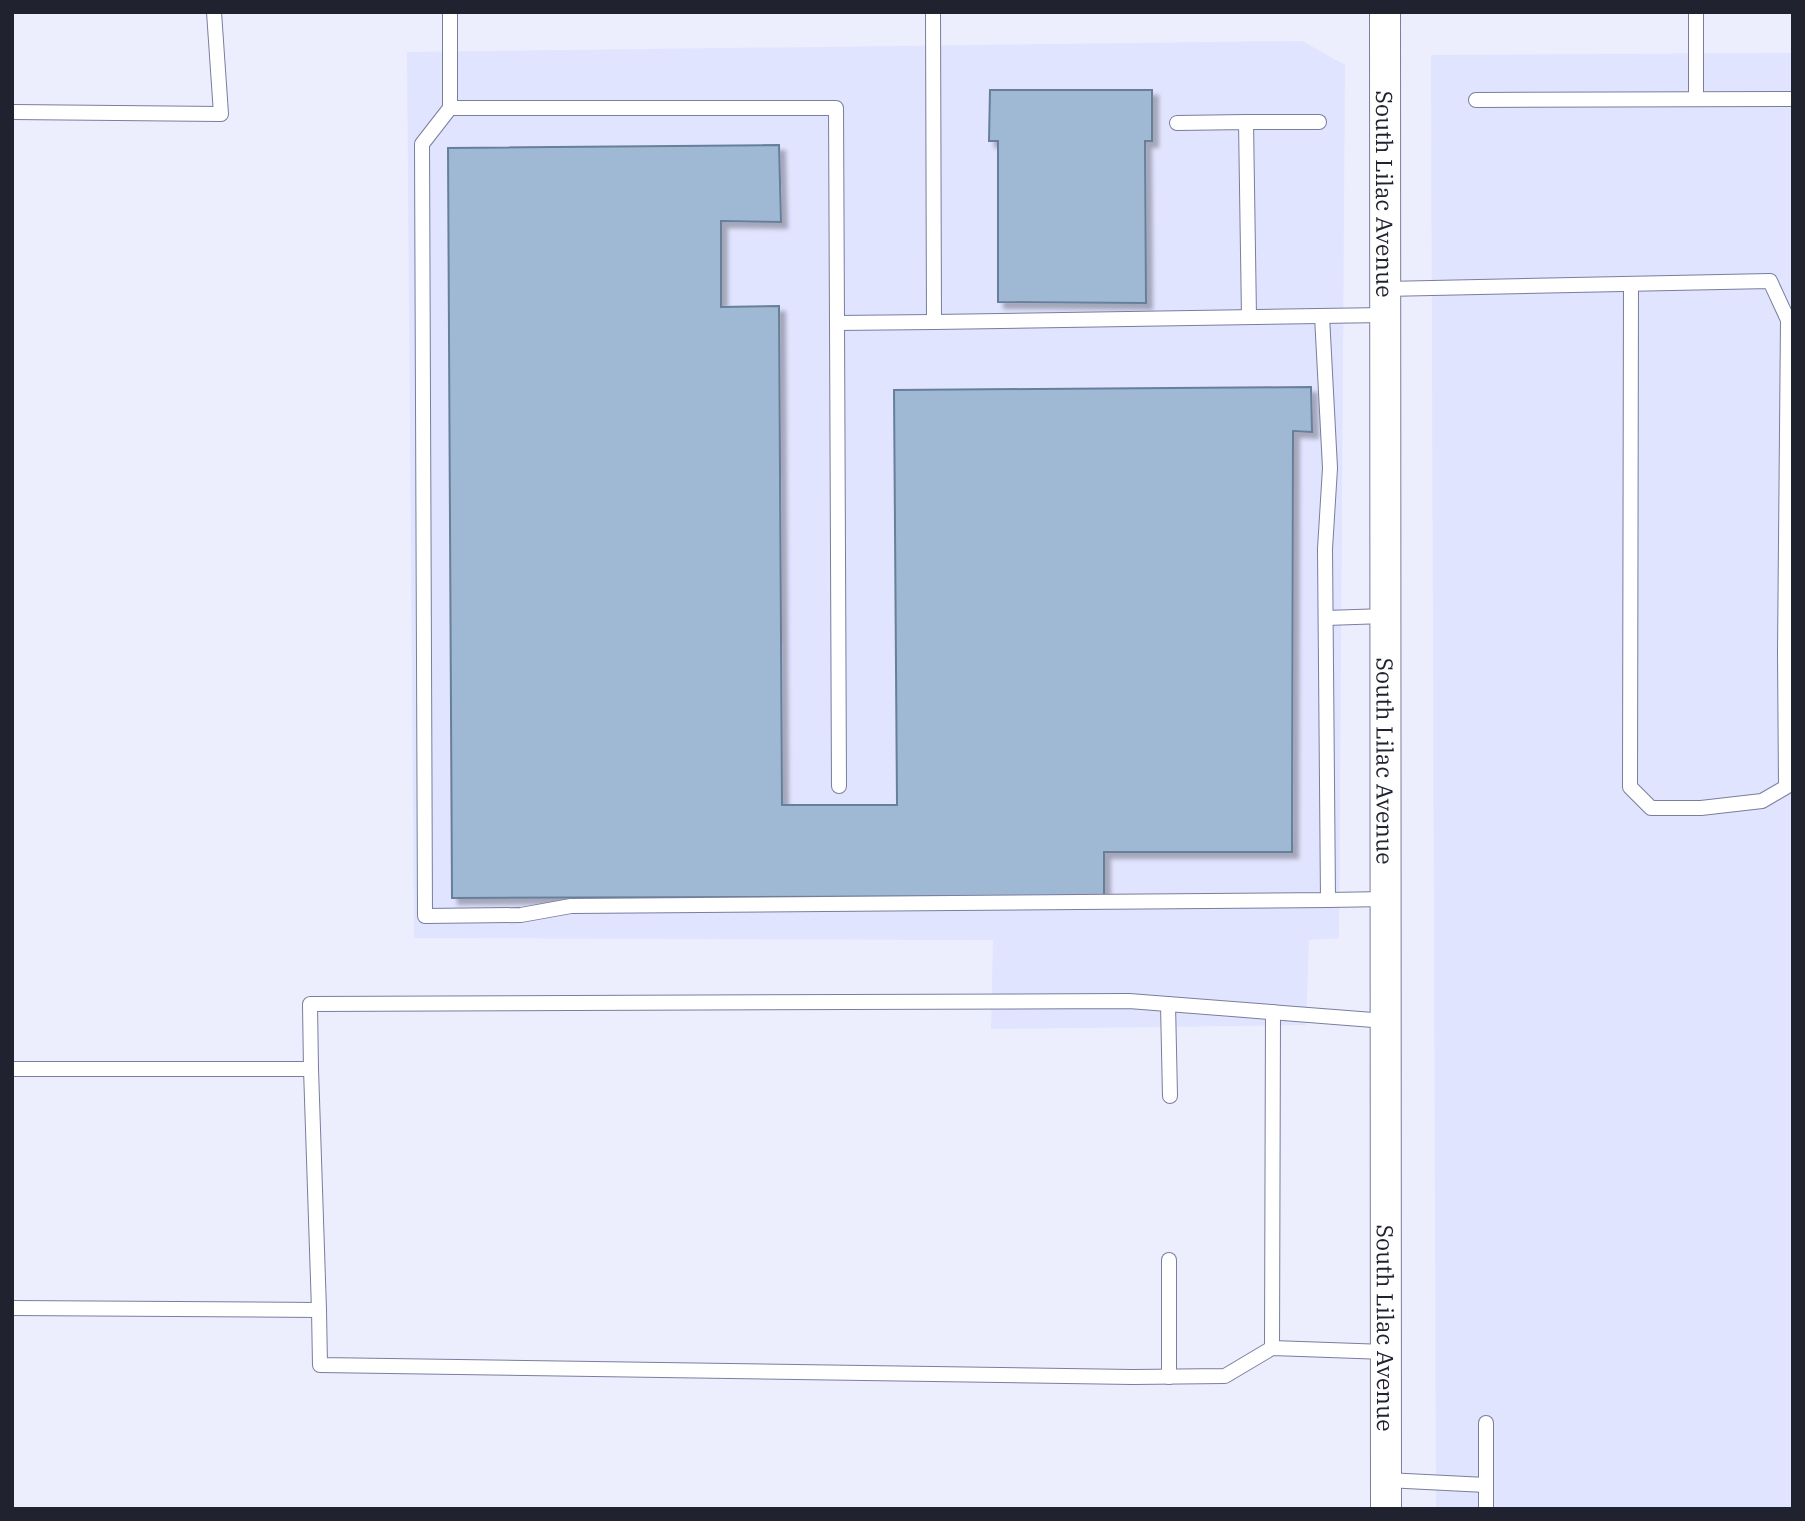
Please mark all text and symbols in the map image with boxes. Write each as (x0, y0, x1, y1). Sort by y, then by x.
street label: South Lilac Avenue (1370, 90, 1400, 298)
street label: South Lilac Avenue (1370, 657, 1401, 865)
street label: South Lilac Avenue (1371, 1224, 1401, 1432)

